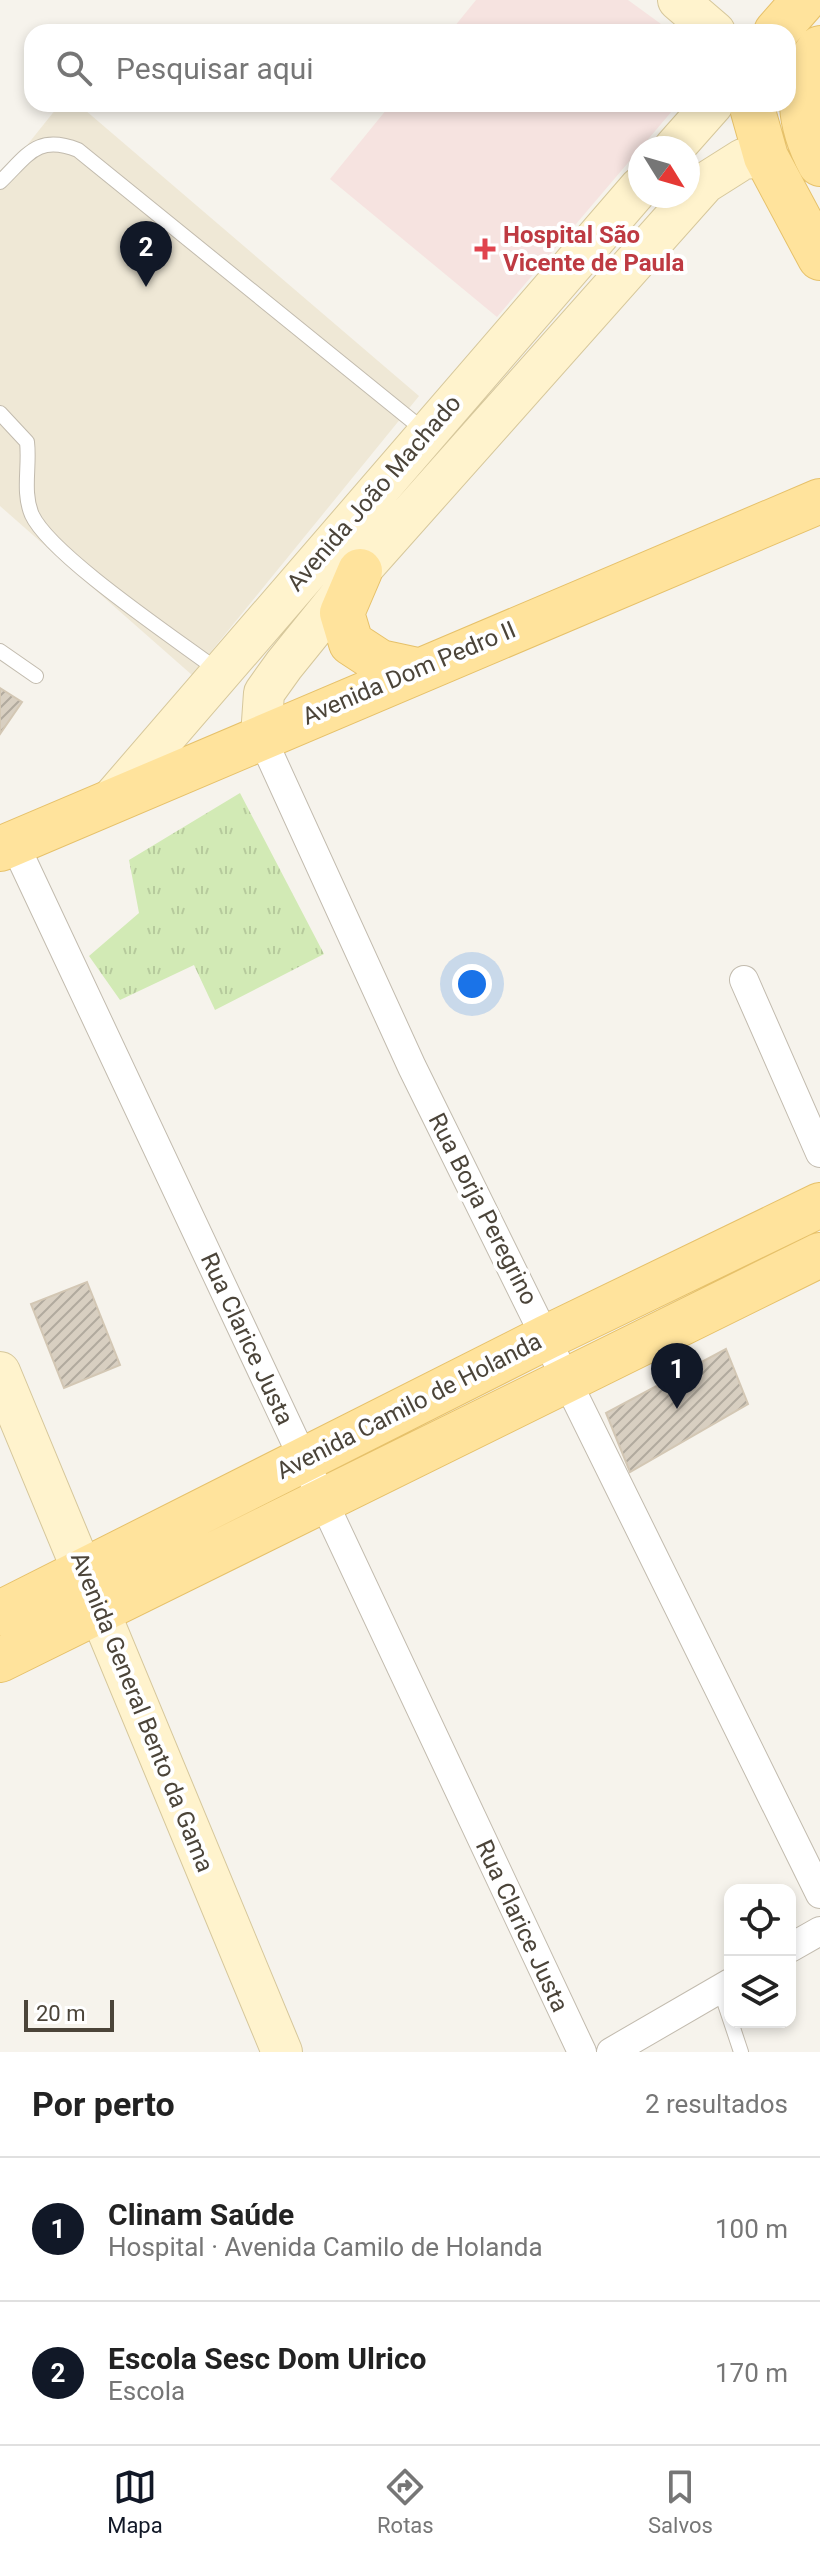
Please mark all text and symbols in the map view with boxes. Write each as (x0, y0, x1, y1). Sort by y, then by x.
search box (24, 24, 796, 112)
icon: search (52, 46, 96, 90)
text: Pesquisar aqui (116, 51, 314, 86)
north arrow (628, 136, 700, 208)
pin: 2 (120, 221, 172, 287)
place label: Hospital São Vicente de Paula (503, 221, 684, 277)
marker: Hospital São Vicente de Paula (474, 238, 496, 260)
street label: Avenida João Machado (281, 389, 467, 597)
street label: Avenida Dom Pedro II (298, 615, 520, 731)
your location (452, 964, 492, 1004)
street label: Rua Borja Peregrino (423, 1109, 543, 1309)
street label: Rua Clarice Justa (195, 1249, 299, 1429)
street label: Avenida Camilo de Holanda (272, 1327, 546, 1485)
pin: 1 (651, 1343, 703, 1409)
street label: Avenida General Bento da Gama (65, 1548, 219, 1876)
street label: Rua Clarice Justa (470, 1836, 574, 2016)
map controls (724, 1884, 796, 2028)
button: locate (724, 1884, 796, 1956)
button: layers (724, 1956, 796, 2028)
scale bar (24, 1996, 114, 2032)
text: 20 m (36, 2001, 85, 2026)
text: Por perto (32, 2084, 175, 2124)
text: 2 resultados (645, 2089, 788, 2119)
text: Clinam Saúde (108, 2197, 294, 2232)
text: 1 (51, 2214, 65, 2244)
text: 100 m (715, 2214, 788, 2244)
text: Hospital · Avenida Camilo de Holanda (108, 2232, 543, 2262)
text: Escola Sesc Dom Ulrico (108, 2341, 427, 2376)
text: 2 (51, 2358, 65, 2388)
text: 170 m (715, 2358, 788, 2388)
text: Escola (108, 2376, 185, 2406)
tab: Mapa (107, 2465, 163, 2538)
tab: Rotas (377, 2465, 434, 2538)
tab: Salvos (648, 2465, 713, 2538)

